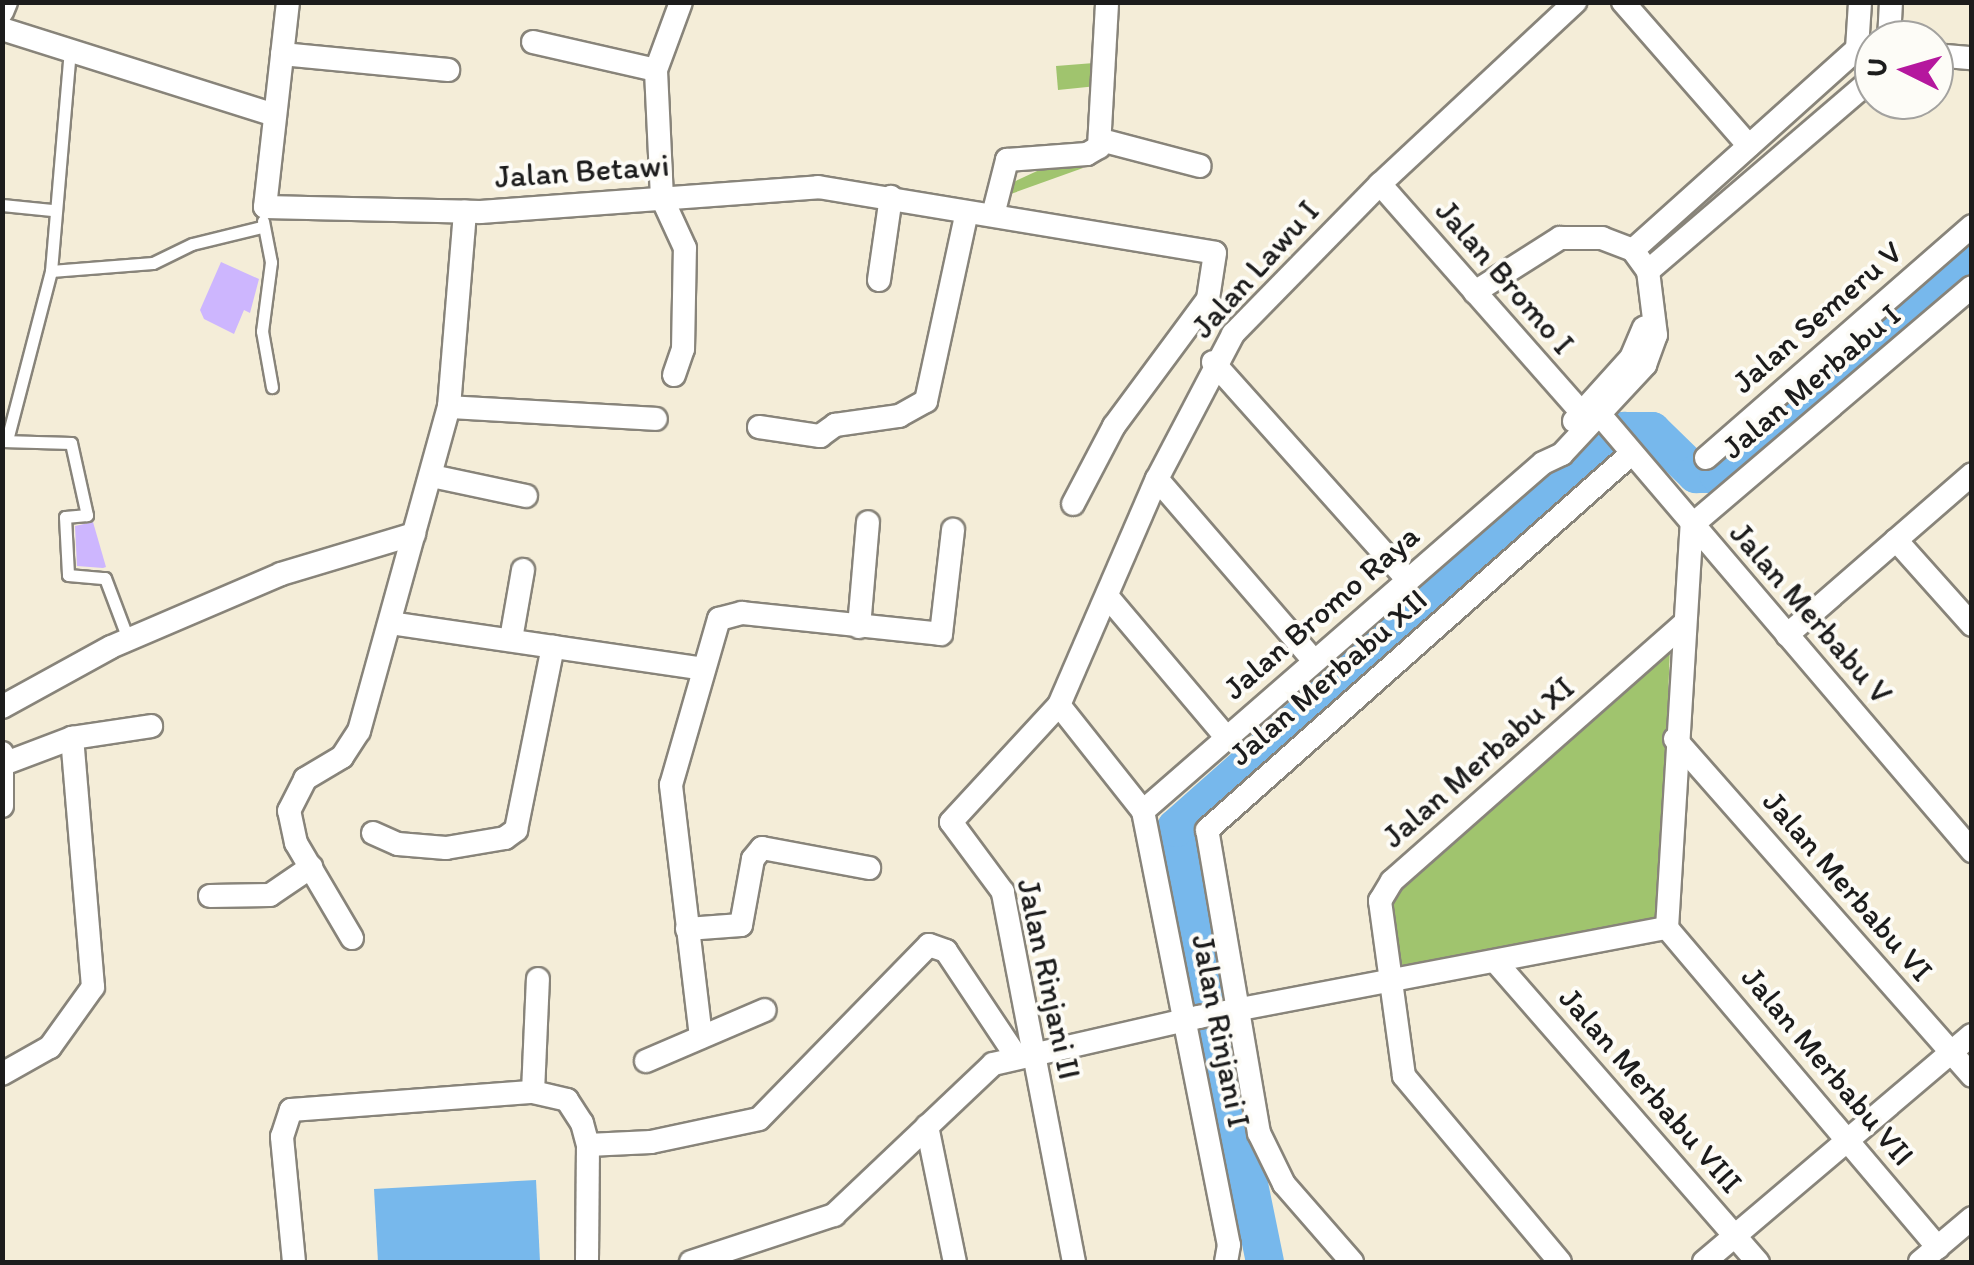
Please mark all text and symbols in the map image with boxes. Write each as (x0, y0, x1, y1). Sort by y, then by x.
north arrow (1854, 20, 1954, 120)
text: U (1858, 57, 1894, 78)
street label: Jalan Betawi (494, 146, 670, 196)
street label: Jalan Lawu I (1183, 192, 1327, 346)
street label: Jalan Bromo I (1428, 192, 1582, 362)
street label: Jalan Semeru V (1724, 233, 1910, 401)
street label: Jalan Merbabu I (1714, 296, 1908, 466)
street label: Jalan Merbabu V (1722, 515, 1900, 711)
street label: Jalan Bromo Raya (1216, 517, 1426, 707)
street label: Jalan Merbabu XII (1222, 581, 1434, 773)
street label: Jalan Merbabu XI (1375, 669, 1581, 855)
street label: Jalan Merbabu VI (1755, 783, 1941, 989)
street label: Jalan Rinjani II (1009, 875, 1089, 1083)
street label: Jalan Rinjani I (1184, 931, 1258, 1131)
street label: Jalan Merbabu VII (1734, 959, 1922, 1173)
street label: Jalan Merbabu VIII (1552, 980, 1750, 1200)

